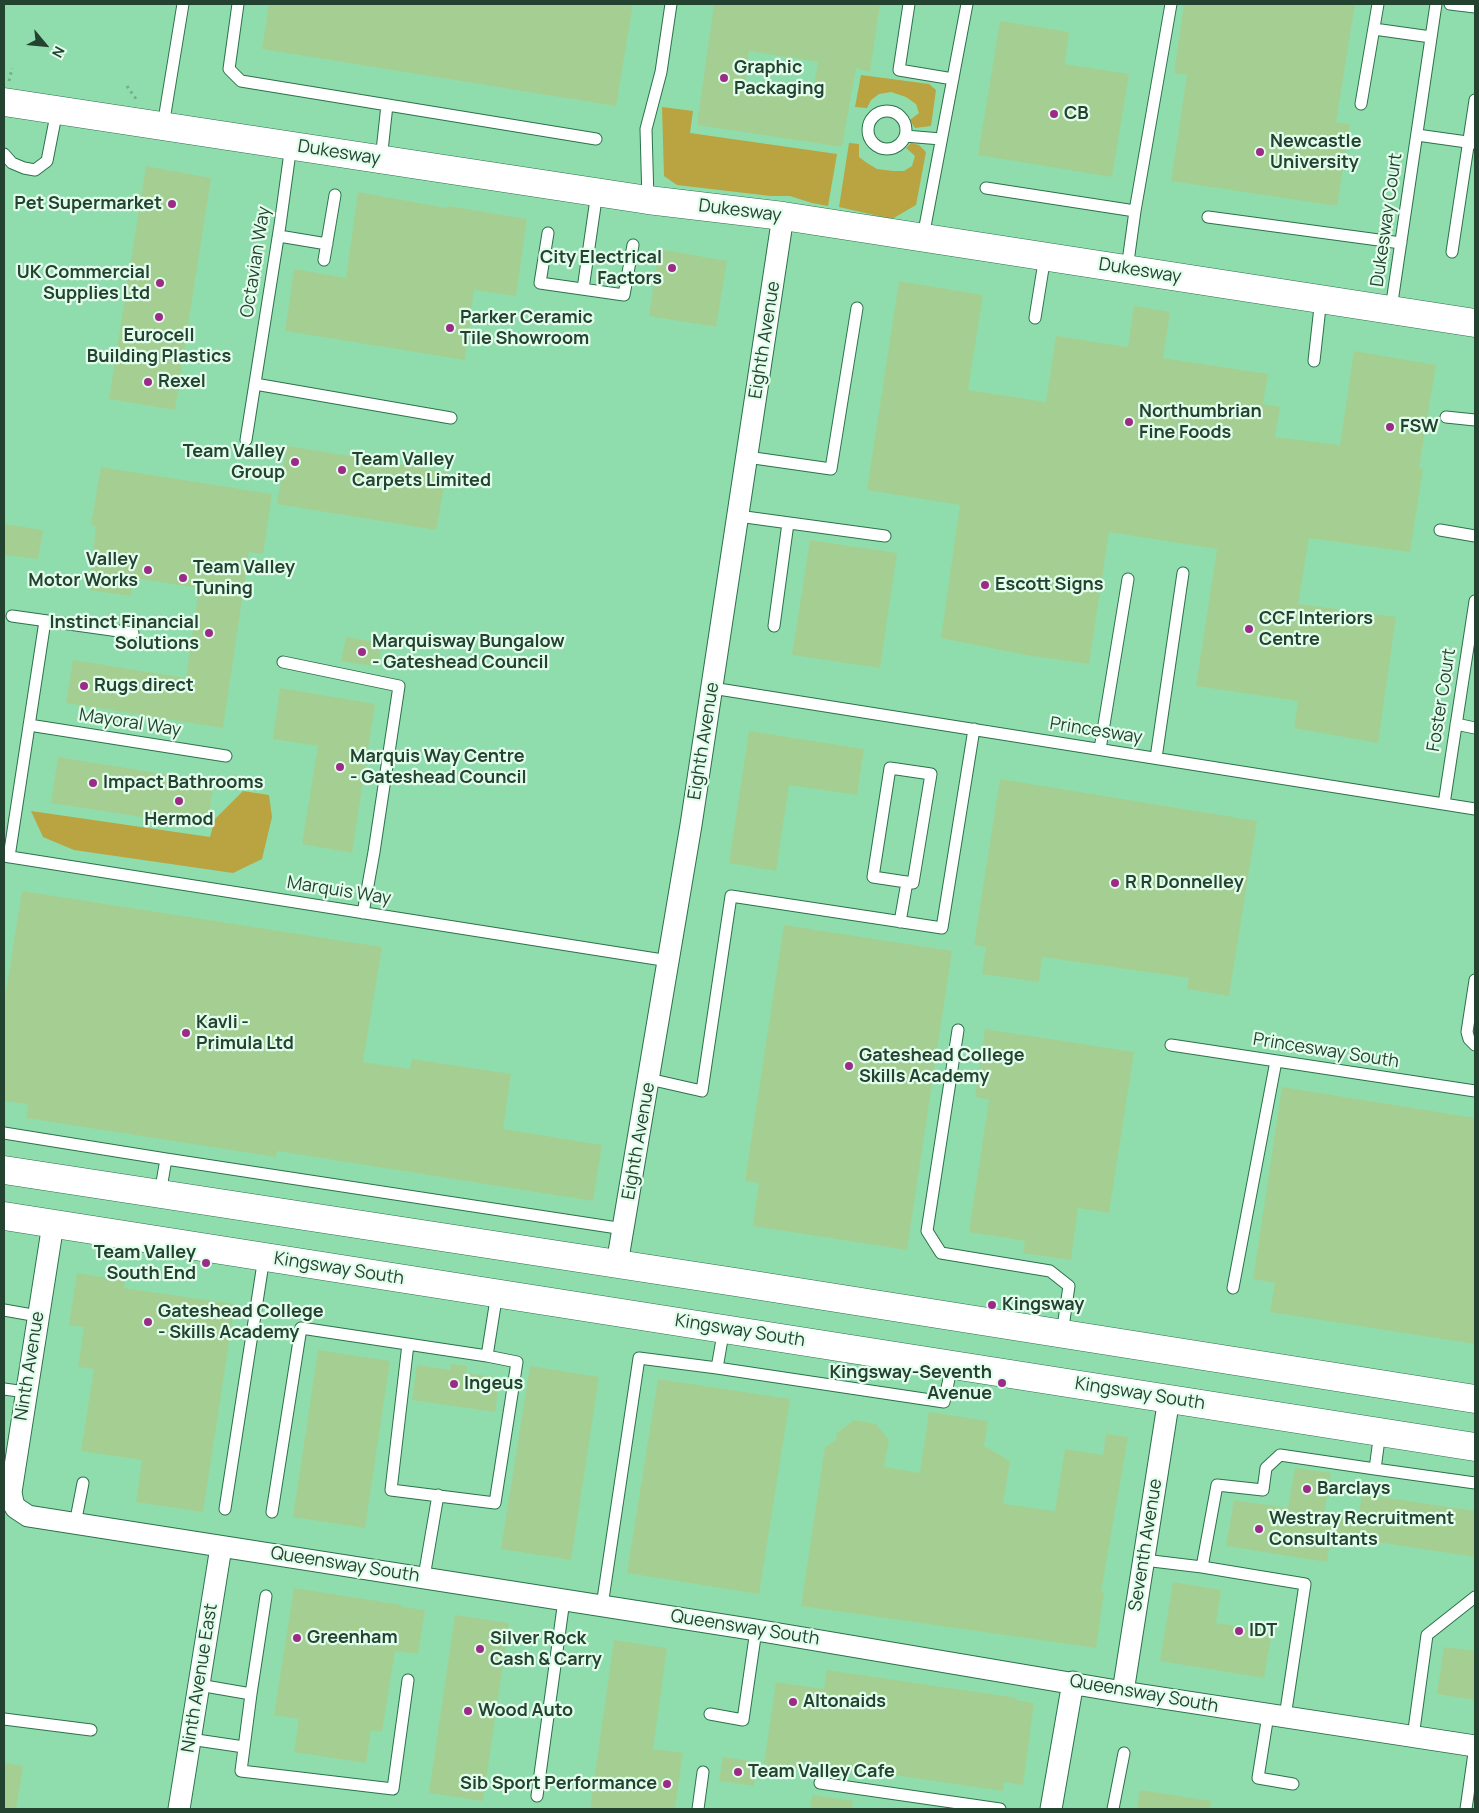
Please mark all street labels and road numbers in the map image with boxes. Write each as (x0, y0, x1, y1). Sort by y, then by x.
street label: Dukesway (296, 136, 382, 170)
street label: Dukesway Court (1367, 152, 1407, 288)
street label: Dukesway (697, 195, 783, 227)
street label: Octavian Way (237, 205, 275, 319)
street label: Dukesway (1097, 254, 1183, 288)
street label: Eighth Avenue (745, 280, 785, 400)
street label: Foster Court (1423, 647, 1461, 753)
street label: Eighth Avenue (684, 681, 724, 801)
street label: Mayoral Way (77, 704, 183, 742)
street label: Princesway (1048, 713, 1144, 749)
street label: Marquis Way (285, 872, 393, 910)
street label: Princesway South (1251, 1029, 1401, 1073)
street label: Eighth Avenue (618, 1081, 660, 1201)
street label: Kingsway South (272, 1248, 406, 1290)
street label: Ninth Avenue (11, 1310, 49, 1422)
street label: Kingsway South (673, 1310, 807, 1352)
street label: Kingsway South (1073, 1373, 1207, 1415)
street label: Seventh Avenue (1125, 1477, 1167, 1613)
street label: Queensway South (269, 1543, 421, 1587)
street label: Ninth Avenue East (178, 1602, 222, 1754)
street label: Queensway South (669, 1606, 821, 1650)
street label: Queensway South (1068, 1670, 1220, 1718)

